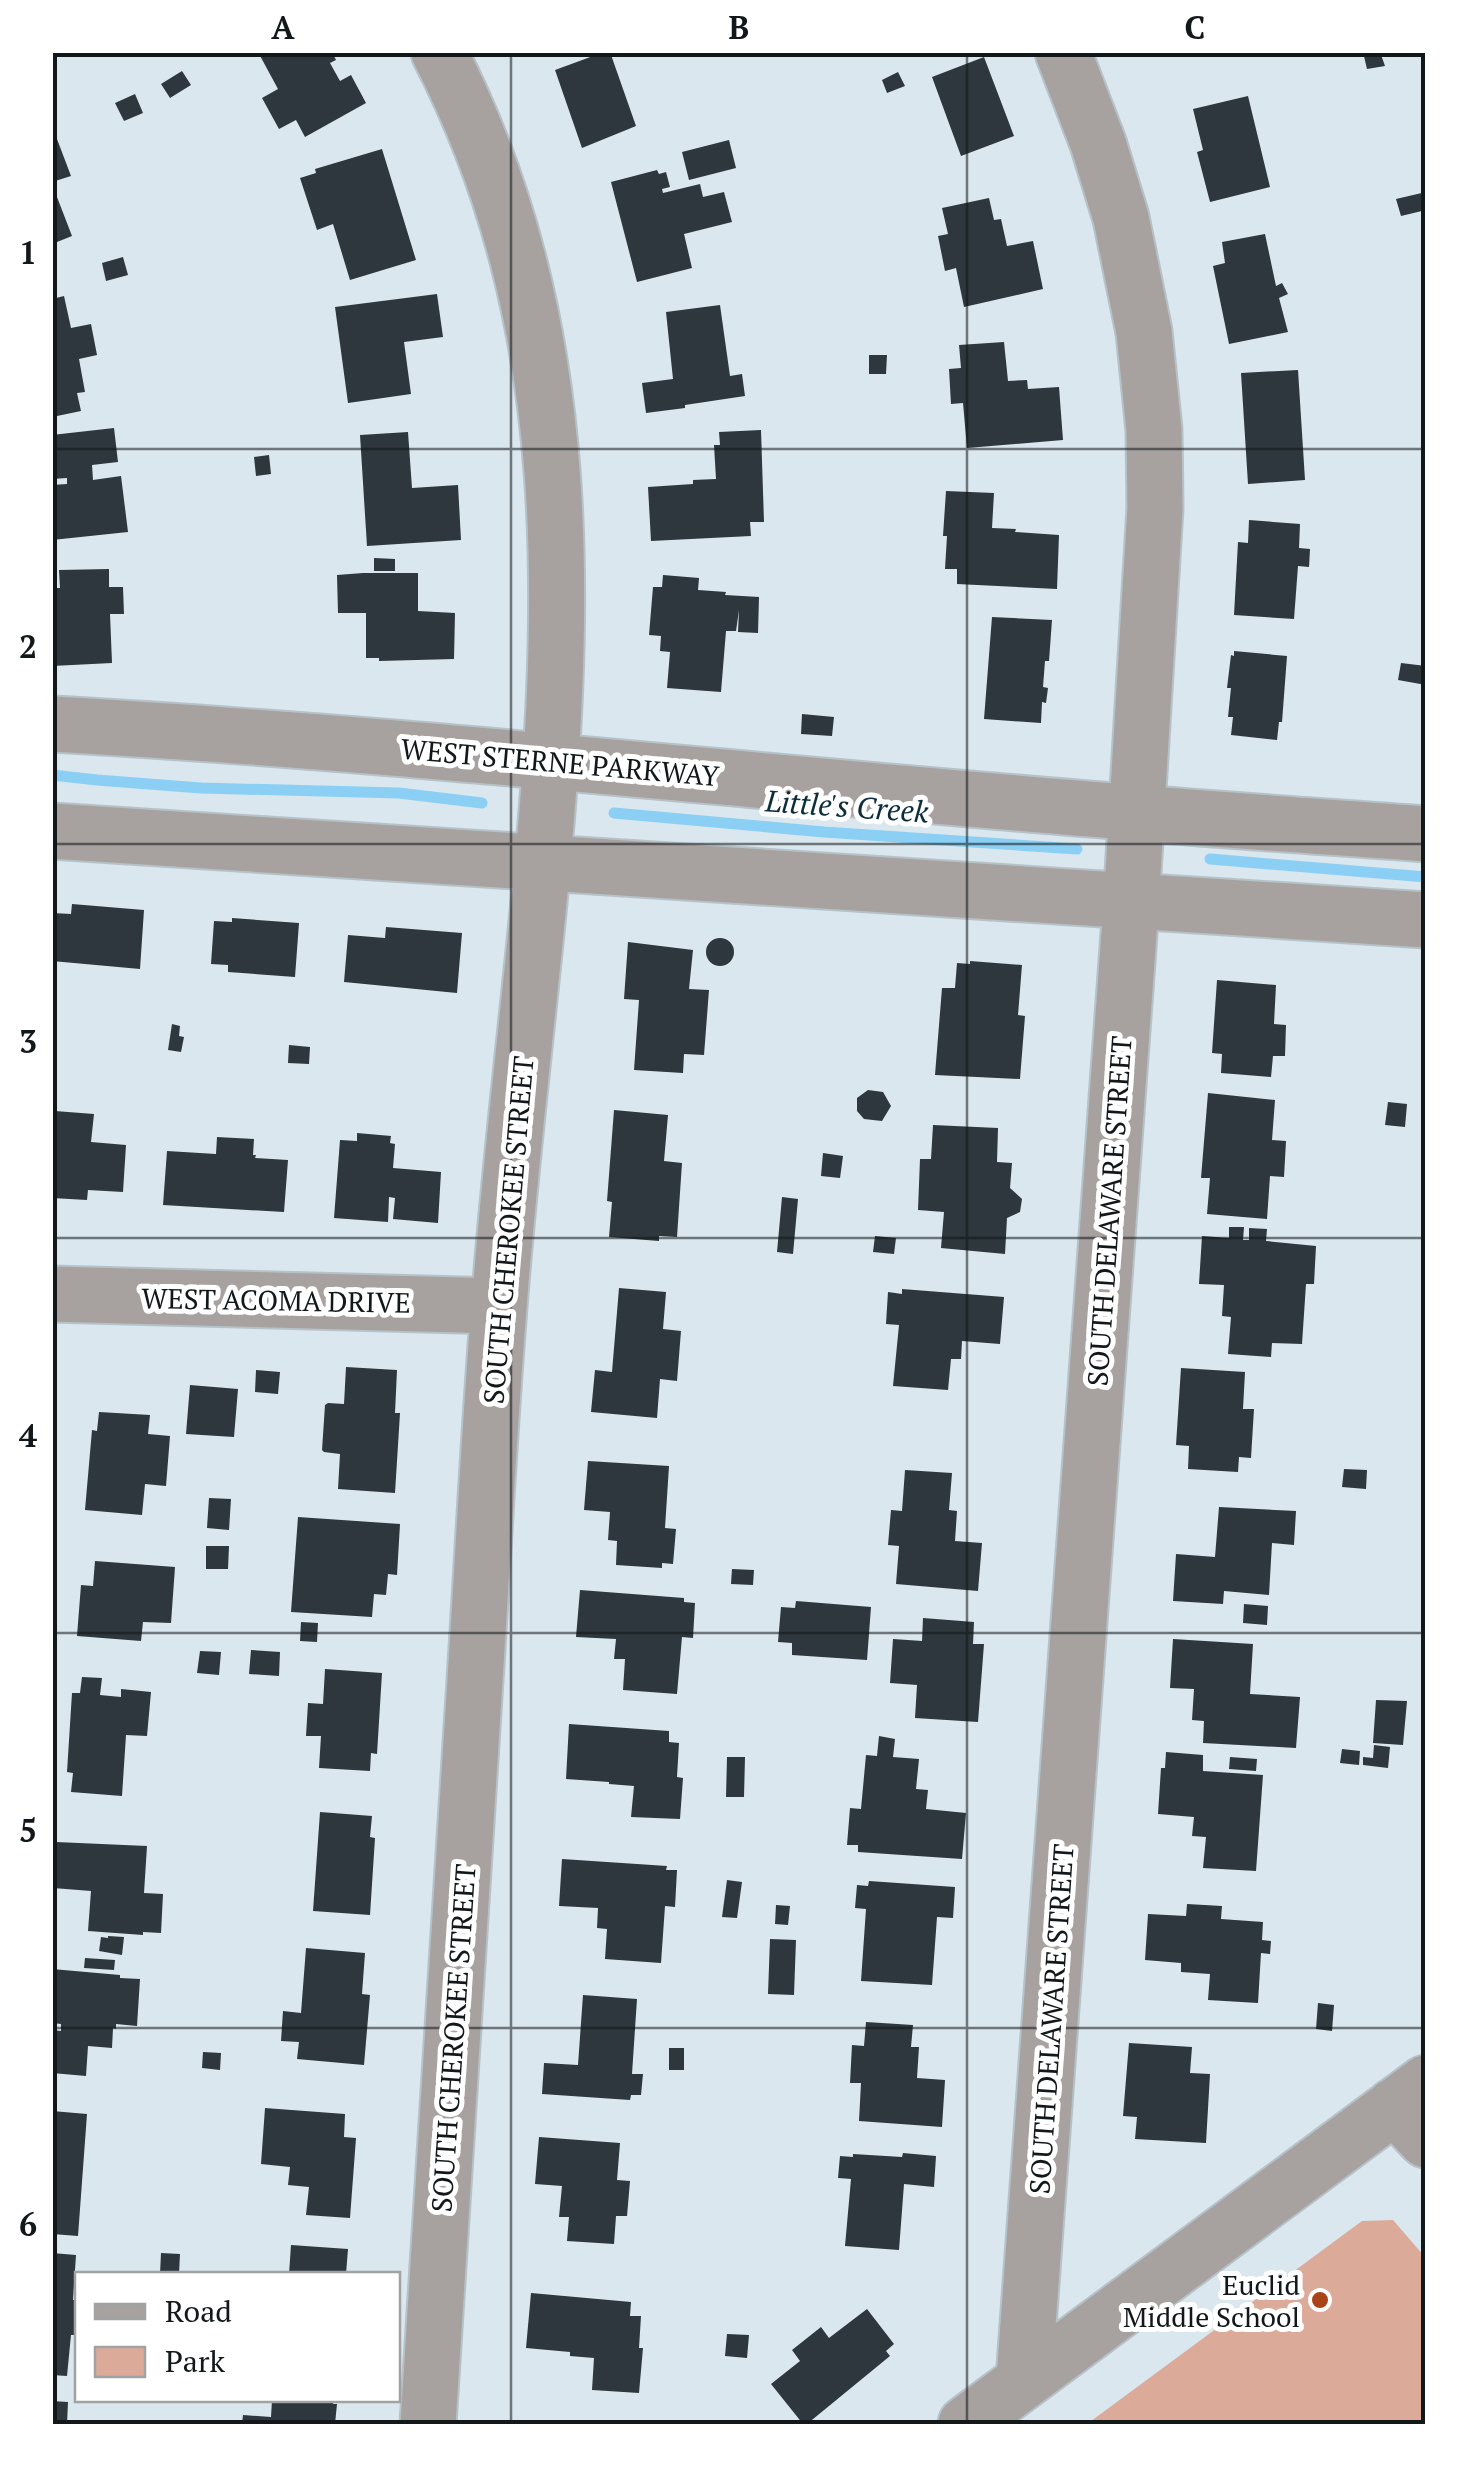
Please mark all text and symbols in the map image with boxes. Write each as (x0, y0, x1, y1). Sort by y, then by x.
text: A (271, 6, 295, 48)
text: B (729, 6, 749, 48)
text: C (1185, 6, 1205, 48)
text: 1 (19, 231, 37, 273)
text: 2 (19, 625, 37, 667)
street label: WEST STERNE PARKWAY (399, 730, 722, 794)
water label: Little's Creek (763, 780, 930, 832)
text: 3 (19, 1020, 37, 1062)
street label: SOUTH DELAWARE STREET (1078, 1035, 1140, 1387)
street label: SOUTH CHEROKEE STREET (474, 1055, 542, 1405)
street label: WEST ACOMA DRIVE (141, 1279, 411, 1321)
text: 4 (19, 1414, 37, 1456)
text: 5 (19, 1809, 37, 1851)
street label: SOUTH DELAWARE STREET (1020, 1843, 1082, 2195)
street label: SOUTH CHEROKEE STREET (422, 1863, 484, 2213)
text: 6 (19, 2203, 37, 2245)
place label: Euclid Middle School (1123, 2266, 1300, 2335)
legend (75, 2272, 400, 2402)
marker: Euclid Middle School (1309, 2289, 1331, 2311)
text: Road (165, 2291, 232, 2331)
text: Park (165, 2341, 226, 2381)

